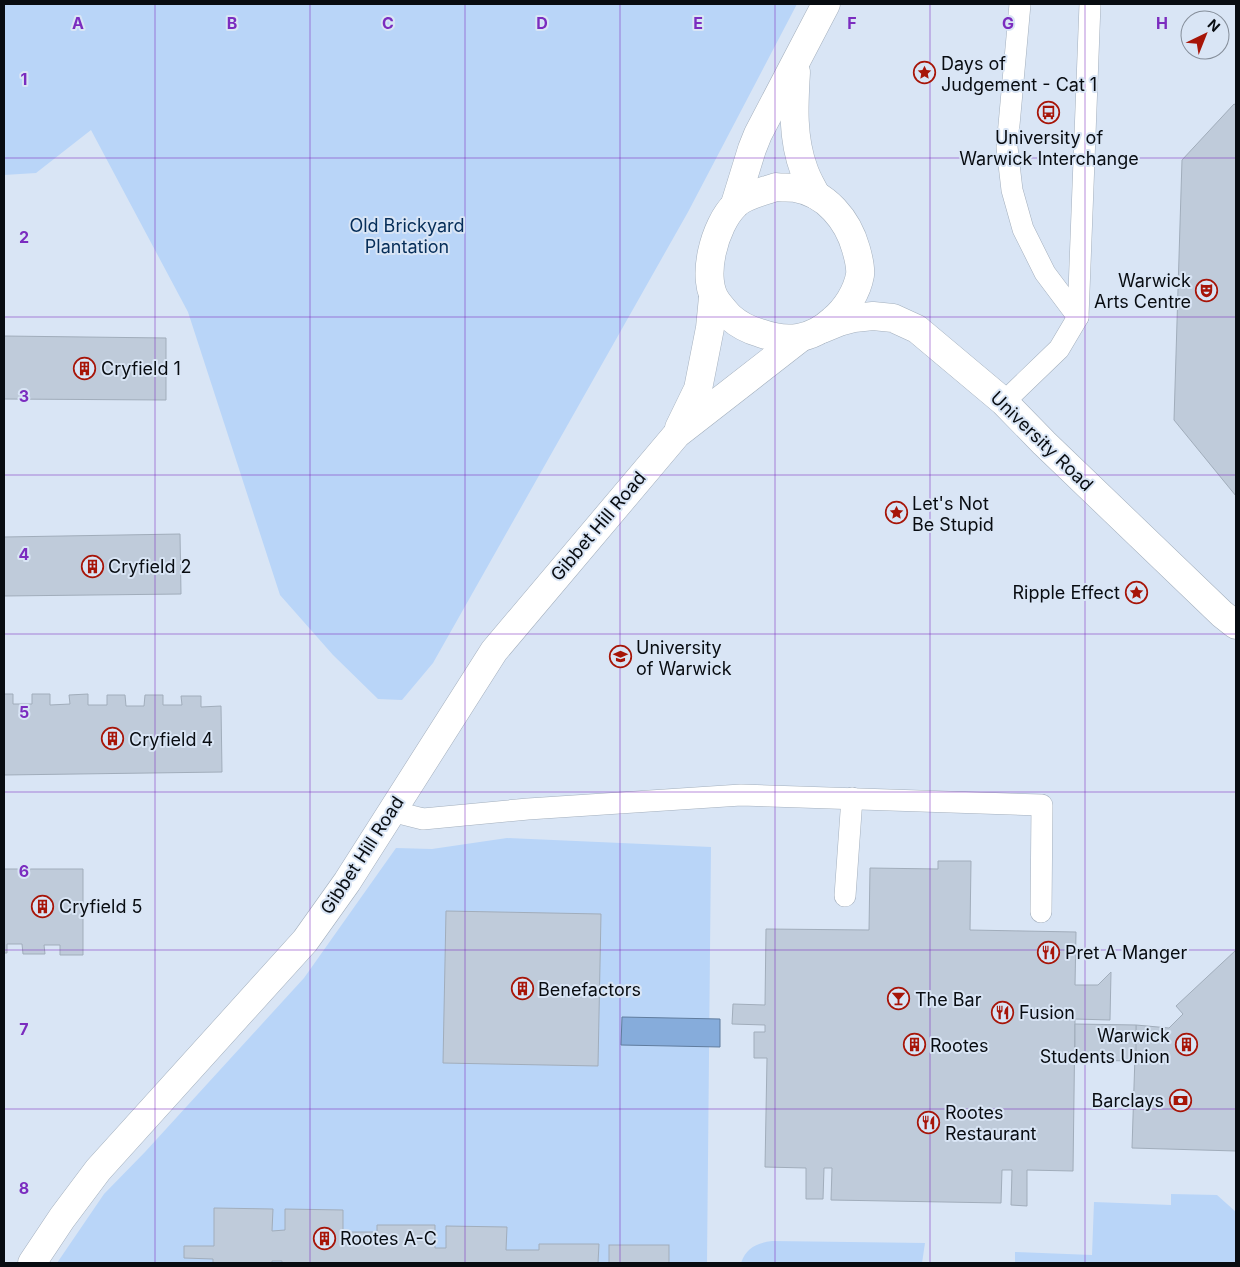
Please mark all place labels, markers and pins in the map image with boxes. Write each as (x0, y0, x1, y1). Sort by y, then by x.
place label: Days of Judgement - Cat 1 (941, 53, 1097, 95)
place icon: Days of Judgement - Cat 1 (913, 61, 937, 85)
bus stop icon: University of Warwick Interchange (1037, 100, 1061, 124)
place label: University of Warwick Interchange (959, 127, 1139, 169)
place label: Warwick Arts Centre (1094, 270, 1191, 312)
theatre icon: Warwick Arts Centre (1195, 278, 1219, 302)
building icon: Cryfield 1 (73, 356, 97, 380)
place label: Cryfield 1 (101, 358, 181, 379)
place label: Let's Not Be Stupid (912, 493, 994, 535)
place icon: Let's Not Be Stupid (884, 501, 908, 525)
building icon: Cryfield 2 (80, 554, 104, 578)
place label: Cryfield 2 (108, 556, 192, 577)
place icon: Ripple Effect (1124, 580, 1148, 604)
place label: Ripple Effect (1013, 582, 1120, 603)
place label: University of Warwick (636, 637, 732, 679)
school or university icon: University of Warwick (608, 645, 632, 669)
building icon: Cryfield 4 (101, 727, 125, 751)
place label: Cryfield 4 (129, 729, 213, 750)
building icon: Cryfield 5 (31, 894, 55, 918)
place label: Cryfield 5 (59, 896, 143, 917)
restaurant icon: Pret A Manger (1037, 940, 1061, 964)
place label: Pret A Manger (1065, 942, 1187, 963)
building icon: Benefactors (510, 977, 534, 1001)
place label: Benefactors (538, 979, 641, 1000)
bar icon: The Bar (887, 987, 911, 1011)
place label: The Bar (915, 989, 982, 1010)
restaurant icon: Fusion (991, 1000, 1015, 1024)
place label: Fusion (1019, 1002, 1075, 1023)
place label: Warwick Students Union (1040, 1025, 1170, 1067)
building icon: Rootes (902, 1033, 926, 1057)
building icon: Warwick Students Union (1174, 1033, 1198, 1057)
place label: Rootes (930, 1035, 989, 1056)
bank icon: Barclays (1168, 1088, 1192, 1112)
place label: Barclays (1092, 1090, 1164, 1111)
place label: Rootes Restaurant (945, 1102, 1037, 1144)
restaurant icon: Rootes Restaurant (917, 1110, 941, 1134)
building icon: Rootes A-C (312, 1226, 336, 1250)
place label: Rootes A-C (340, 1228, 437, 1249)

